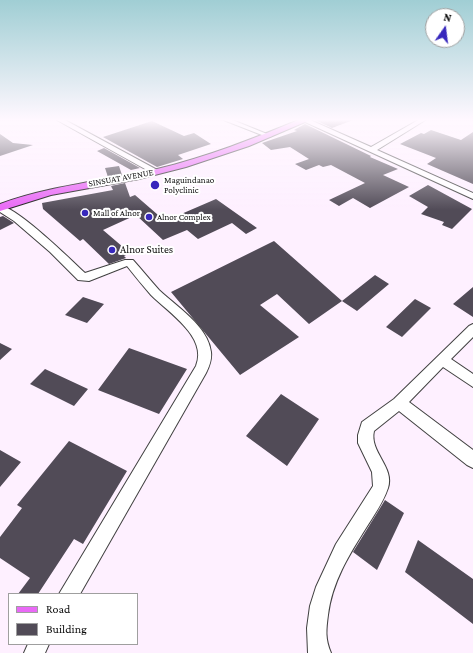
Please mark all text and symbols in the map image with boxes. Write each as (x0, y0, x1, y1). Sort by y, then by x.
north arrow (425, 8, 465, 48)
text: N (443, 11, 453, 24)
street label: SINSUAT AVENUE (88, 167, 154, 189)
place label: Maguindanao Polyclinic (164, 175, 214, 196)
marker: Maguindanao Polyclinic (149, 179, 161, 191)
marker: Mall of Alnor (80, 208, 90, 218)
place label: Mall of Alnor (93, 208, 140, 218)
marker: Alnor Complex (144, 212, 154, 222)
place label: Alnor Complex (157, 212, 211, 222)
place label: Alnor Suites (120, 243, 173, 257)
marker: Alnor Suites (107, 245, 117, 255)
legend (8, 593, 138, 645)
text: Road (46, 602, 70, 616)
text: Building (46, 622, 87, 636)

